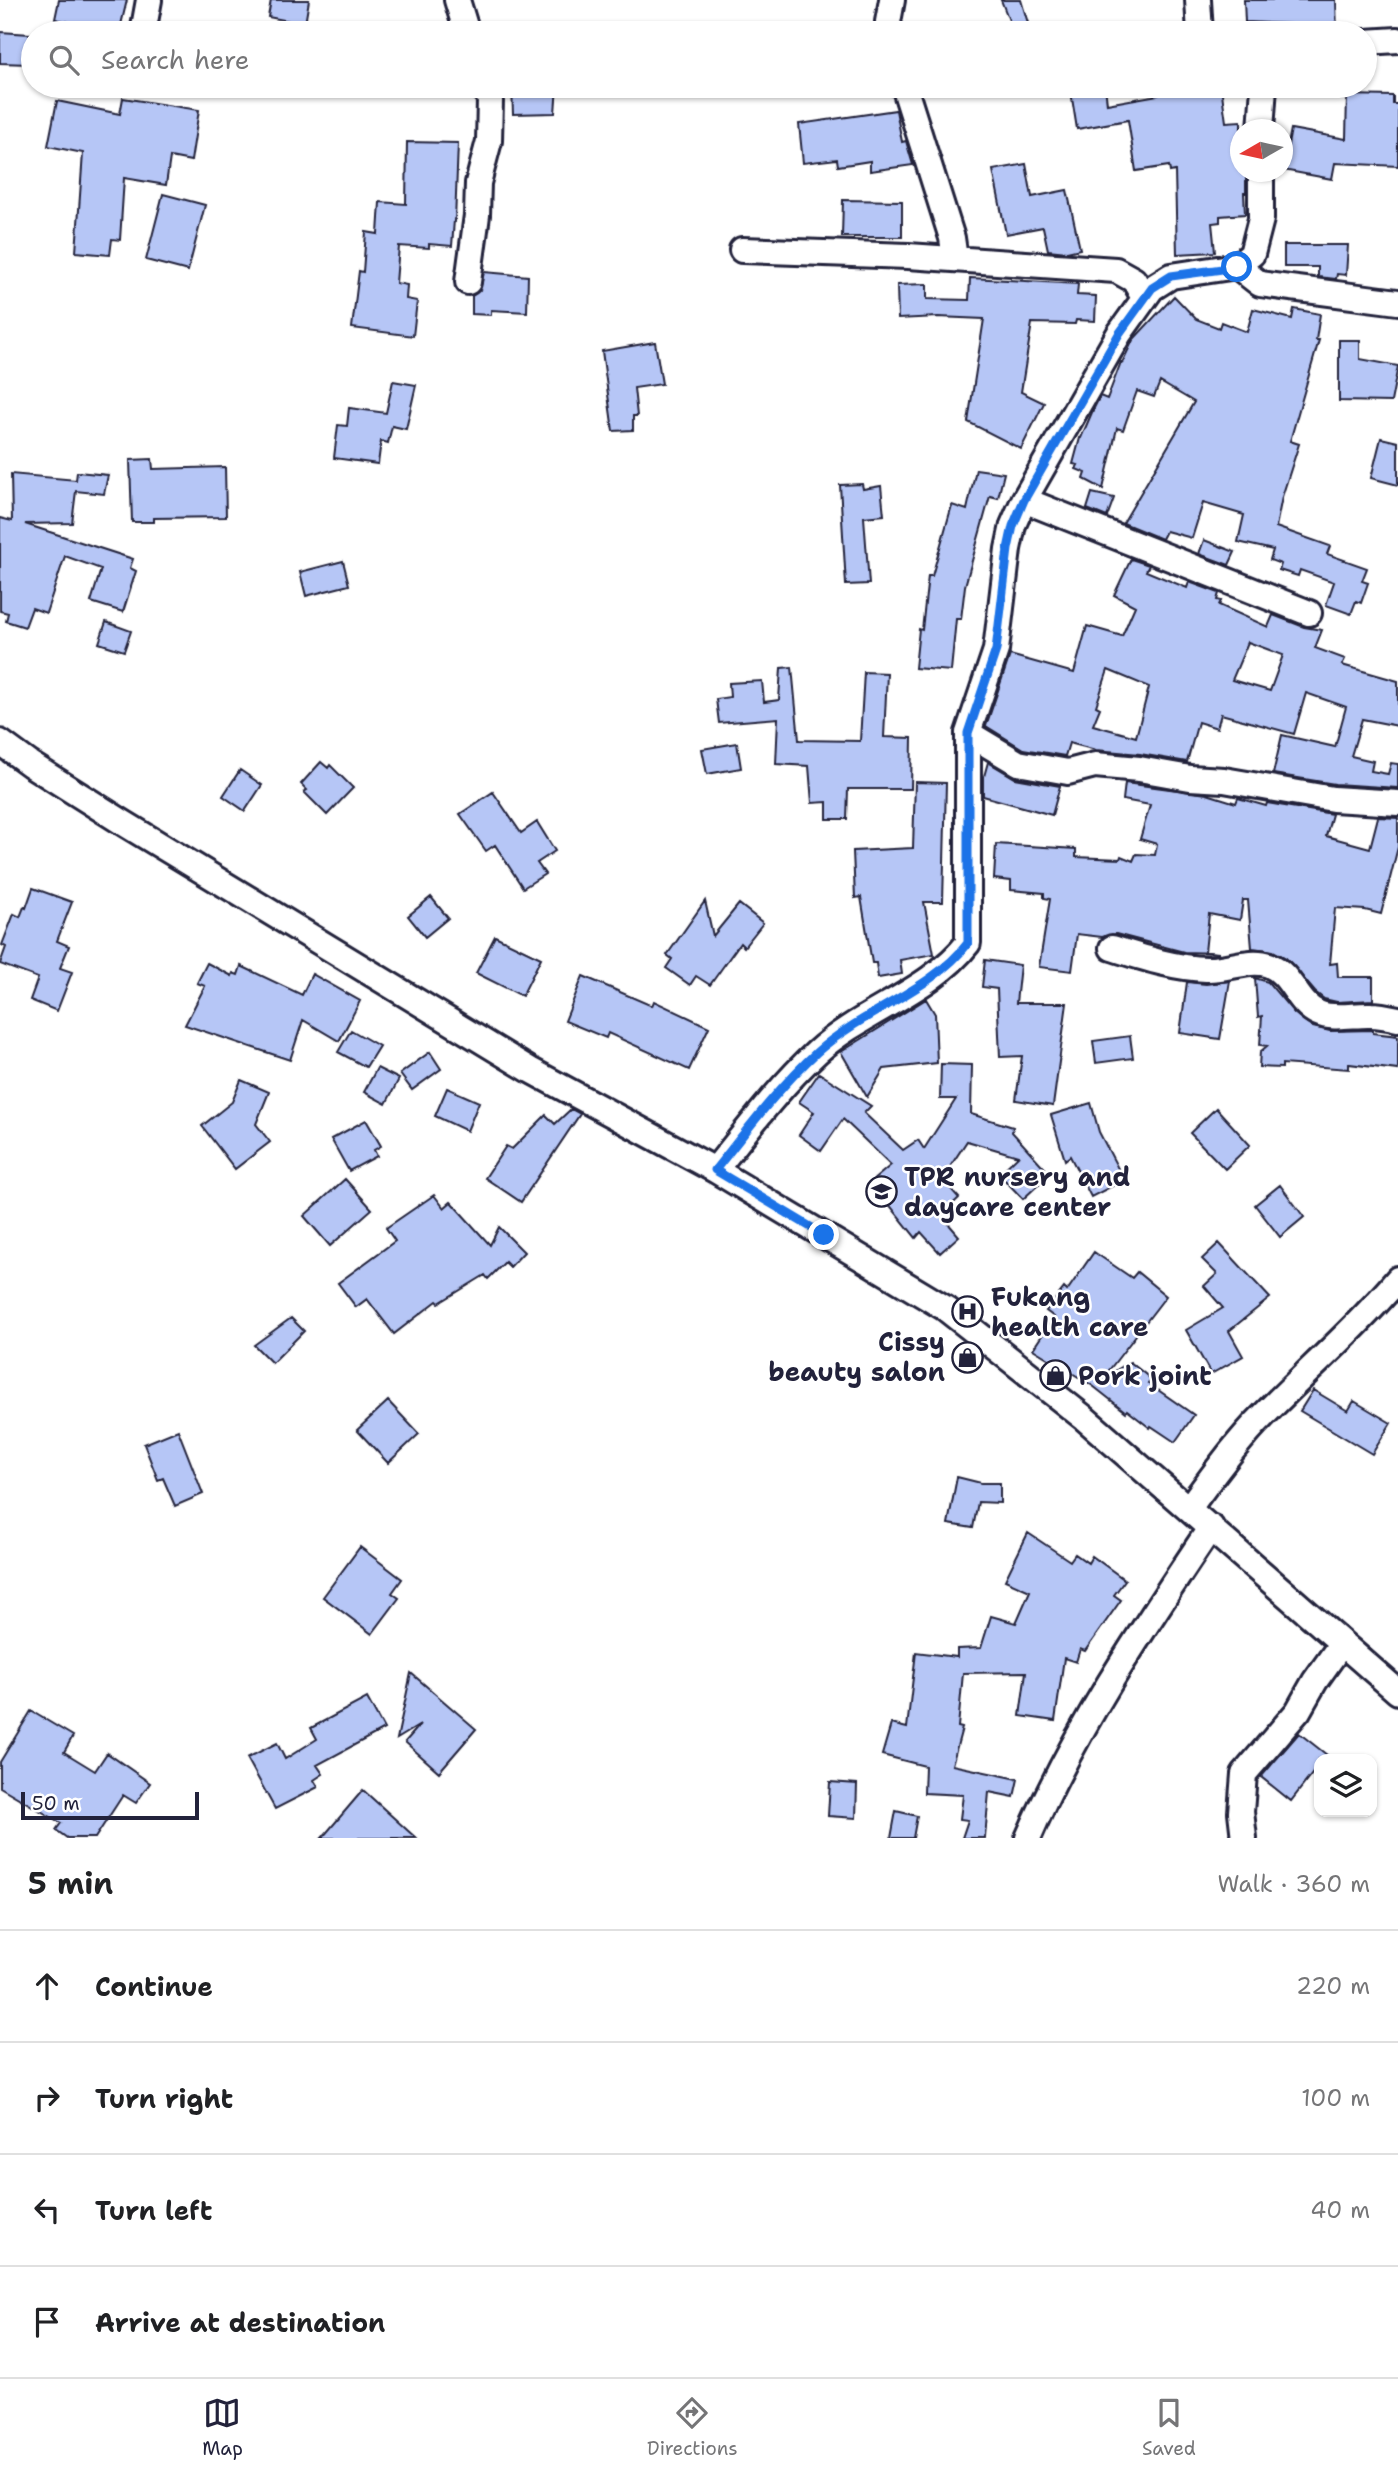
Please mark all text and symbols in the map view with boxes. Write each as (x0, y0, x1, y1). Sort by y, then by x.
search box (21, 21, 1377, 98)
icon: search (45, 41, 83, 79)
text: Search here (101, 42, 250, 77)
north arrow (1230, 119, 1293, 182)
route start (1221, 251, 1252, 282)
place label: TPR nursery and daycare center (904, 1159, 1131, 1224)
school or university icon: TPR nursery and daycare center (864, 1175, 898, 1209)
route end (808, 1219, 839, 1250)
place label: Fukang health care (991, 1279, 1149, 1344)
hospital icon: Fukang health care (951, 1295, 985, 1329)
place label: Cissy beauty salon (769, 1324, 945, 1389)
shop icon: Cissy beauty salon (951, 1340, 985, 1374)
place label: Pork joint (1078, 1358, 1212, 1393)
shop icon: Pork joint (1038, 1359, 1072, 1393)
map controls (1314, 1754, 1377, 1817)
button: layers (1314, 1754, 1377, 1817)
scale bar (21, 1789, 200, 1821)
text: 50 m (32, 1791, 80, 1816)
text: 5 min (28, 1863, 113, 1904)
text: Walk · 360 m (1217, 1869, 1370, 1899)
icon: ahead (28, 1967, 66, 2005)
text: Continue (95, 1969, 213, 2004)
text: 220 m (1296, 1971, 1370, 2001)
icon: right (28, 2079, 66, 2117)
text: Turn right (95, 2081, 233, 2116)
text: 100 m (1301, 2083, 1370, 2113)
icon: left (28, 2191, 66, 2229)
text: Turn left (95, 2193, 212, 2228)
text: 40 m (1310, 2195, 1370, 2225)
icon: arrive (28, 2303, 66, 2341)
text: Arrive at destination (95, 2305, 385, 2340)
tab: Map (202, 2394, 243, 2461)
tab: Directions (647, 2394, 738, 2461)
tab: Saved (1142, 2394, 1196, 2461)

